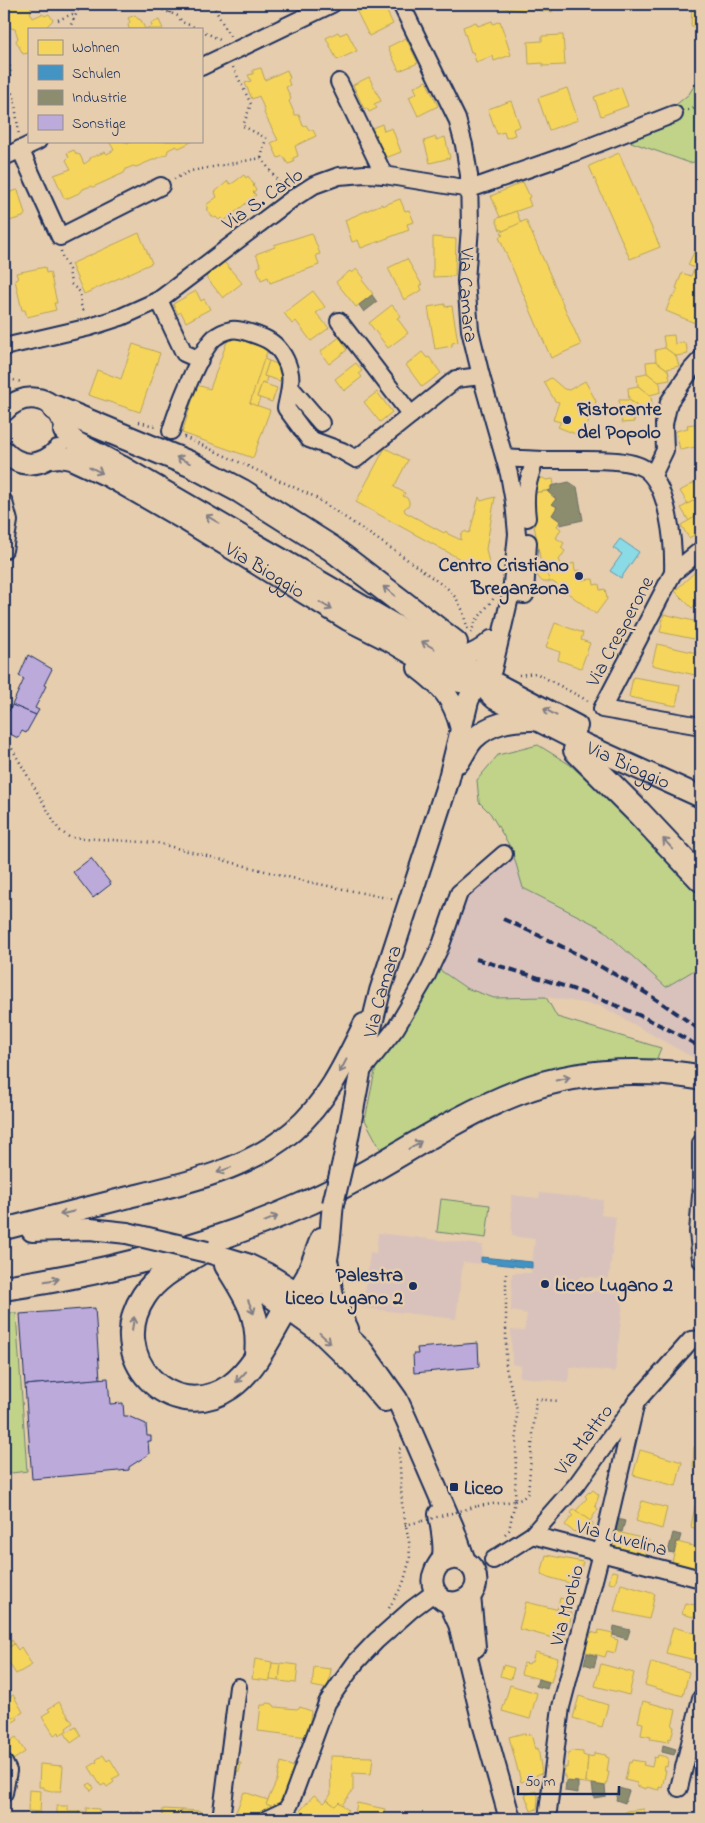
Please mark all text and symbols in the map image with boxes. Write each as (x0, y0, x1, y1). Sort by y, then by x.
legend (28, 28, 202, 142)
text: Wohnen (72, 37, 120, 59)
text: Schulen (72, 63, 121, 85)
text: Industrie (72, 87, 127, 109)
text: Sonstige (72, 113, 126, 136)
street label: Via S. Carlo (216, 161, 310, 239)
street label: Via Camara (449, 245, 484, 346)
place label: Ristorante del Popolo (577, 396, 663, 448)
marker: Ristorante del Popolo (561, 414, 573, 426)
one-way arrow (176, 455, 191, 465)
one-way arrow (88, 466, 103, 475)
one-way arrow (205, 514, 220, 524)
street label: Via Bioggio (218, 535, 310, 607)
place label: Centro Cristiano Breganzona (439, 552, 569, 605)
marker: Centro Cristiano Breganzona (573, 570, 585, 582)
street label: Via Cresperone (579, 572, 663, 693)
one-way arrow (382, 586, 396, 596)
one-way arrow (318, 601, 332, 611)
one-way arrow (422, 639, 436, 649)
one-way arrow (543, 706, 558, 716)
street label: Via Bioggio (580, 734, 674, 798)
one-way arrow (662, 837, 674, 850)
street label: Via Camara (357, 942, 411, 1042)
one-way arrow (338, 1058, 347, 1073)
one-way arrow (554, 1074, 570, 1084)
one-way arrow (407, 1140, 422, 1150)
one-way arrow (217, 1166, 232, 1176)
one-way arrow (60, 1209, 76, 1218)
one-way arrow (263, 1214, 278, 1223)
place label: Palestra Liceo Lugano 2 (285, 1262, 403, 1315)
place label: Liceo Lugano 2 (555, 1272, 673, 1302)
one-way arrow (44, 1274, 60, 1284)
marker: Liceo Lugano 2 (539, 1278, 551, 1290)
marker: Palestra Liceo Lugano 2 (407, 1280, 419, 1292)
one-way arrow (247, 1299, 257, 1314)
one-way arrow (128, 1317, 138, 1333)
one-way arrow (319, 1332, 332, 1343)
one-way arrow (235, 1371, 247, 1384)
street label: Via Mattro (548, 1399, 621, 1483)
place label: Liceo (464, 1475, 503, 1504)
marker: Liceo (448, 1481, 460, 1493)
street label: Via Luvelina (571, 1513, 670, 1566)
street label: Via Morbio (543, 1562, 593, 1651)
scale bar (518, 1763, 619, 1795)
text: 50 m (525, 1771, 556, 1793)

